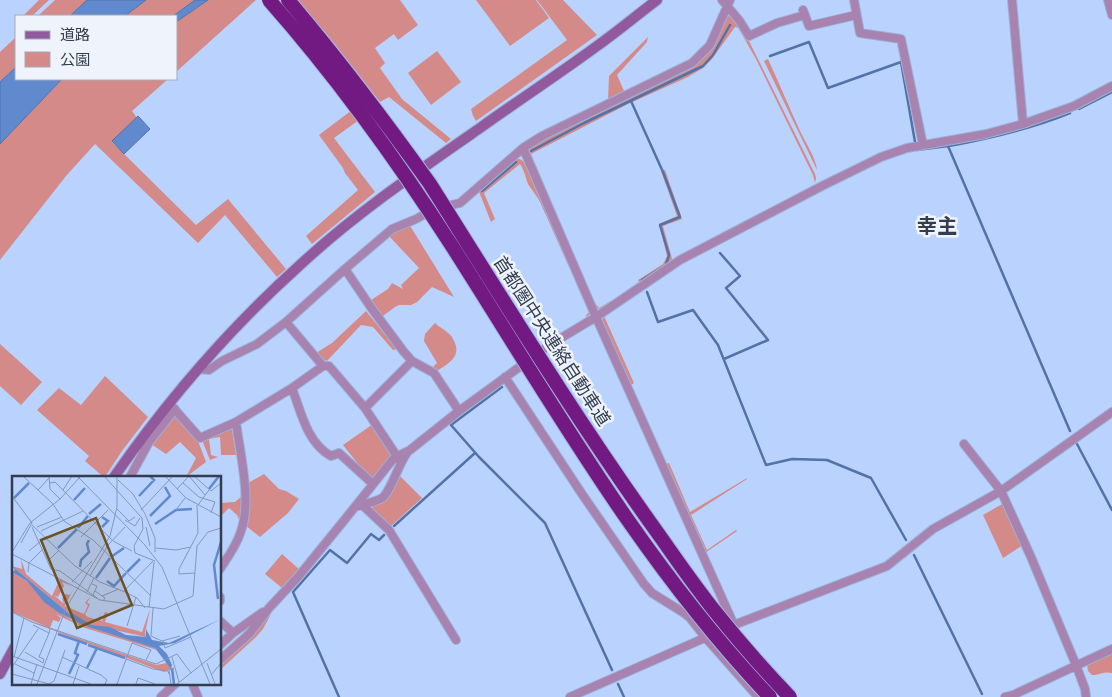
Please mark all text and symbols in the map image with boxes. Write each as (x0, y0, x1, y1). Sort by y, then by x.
legend (15, 15, 178, 80)
text: 道路 (60, 25, 90, 43)
text: 公園 (60, 50, 90, 68)
district label: 幸主 (917, 213, 957, 237)
street label: 首都圏中央連絡自動車道 (490, 251, 616, 429)
inset map (12, 476, 221, 684)

